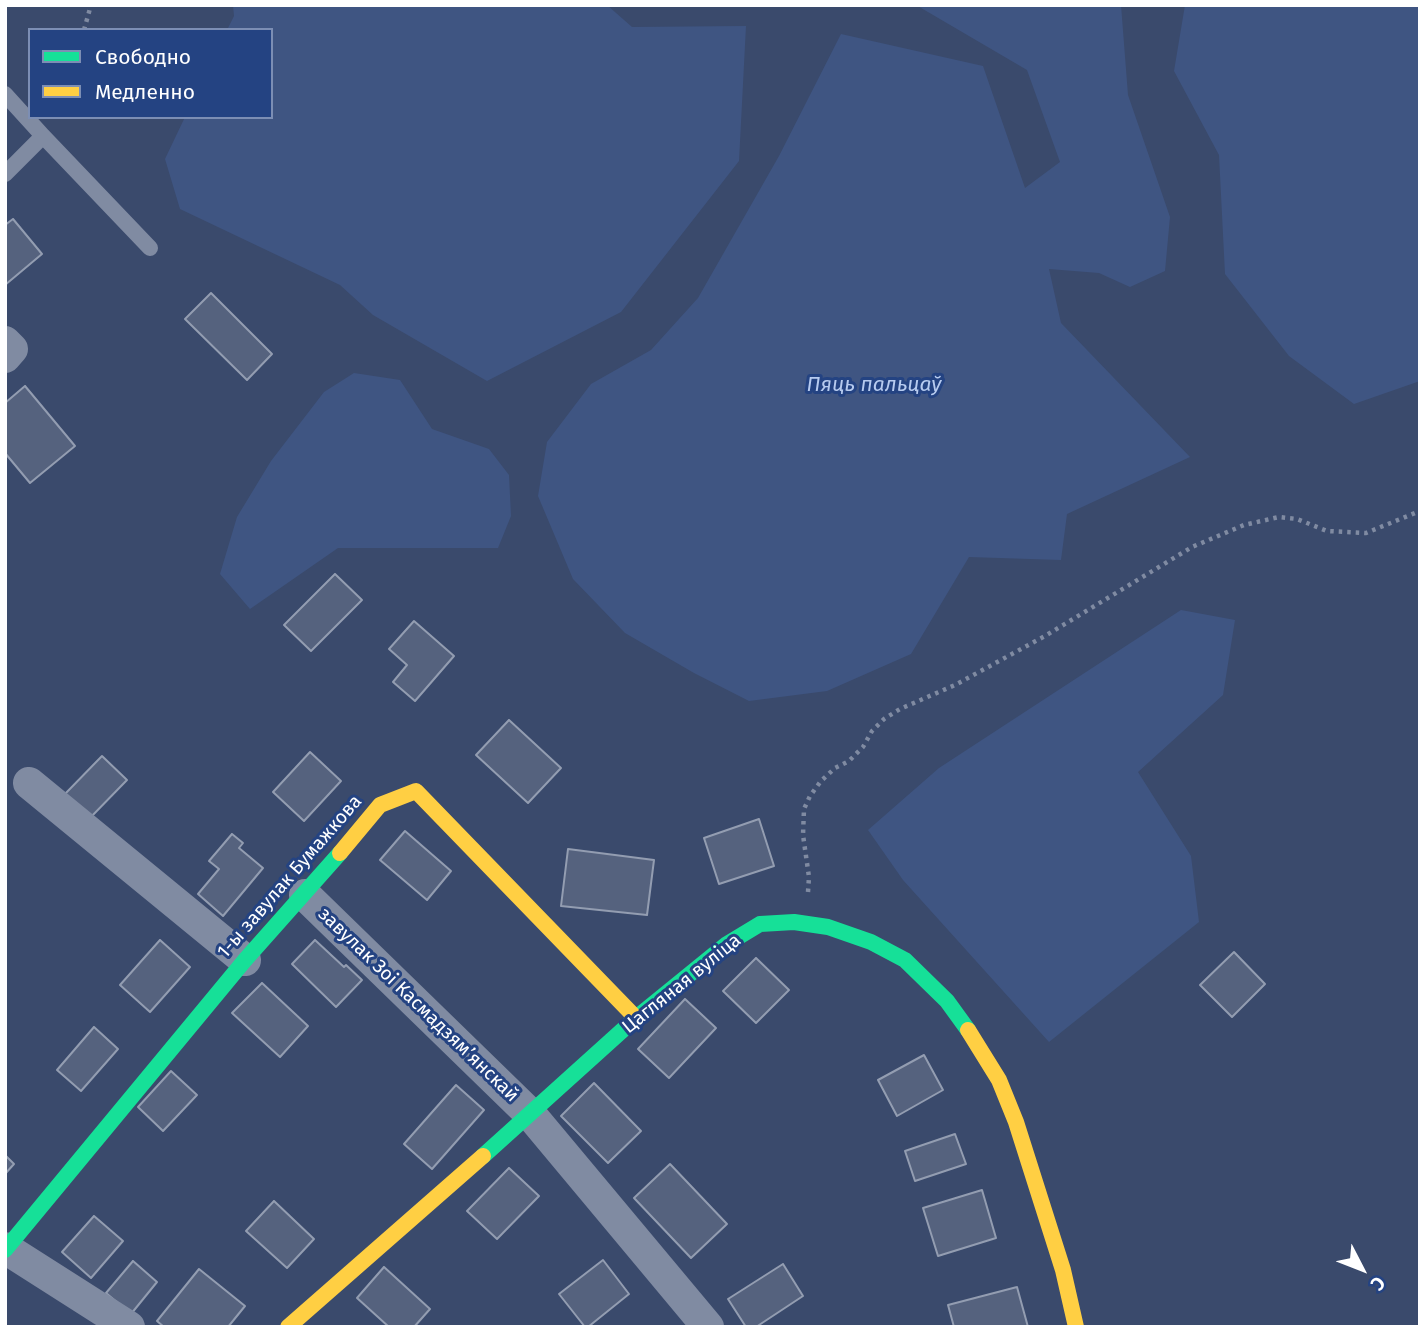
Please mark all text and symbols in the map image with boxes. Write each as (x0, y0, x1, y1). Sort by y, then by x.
legend (28, 28, 273, 119)
text: Свободно (95, 44, 191, 70)
text: Медленно (95, 79, 195, 105)
water label: Пяць пальцаў (807, 372, 941, 398)
street label: 1-ы завулак Бумажкова (213, 791, 367, 963)
street label: завулак Зоі Касмадзямʼянскай (313, 903, 523, 1107)
street label: Цагляная вуліца (618, 929, 746, 1039)
north arrow (1327, 1234, 1397, 1304)
text: С (1366, 1272, 1390, 1295)

